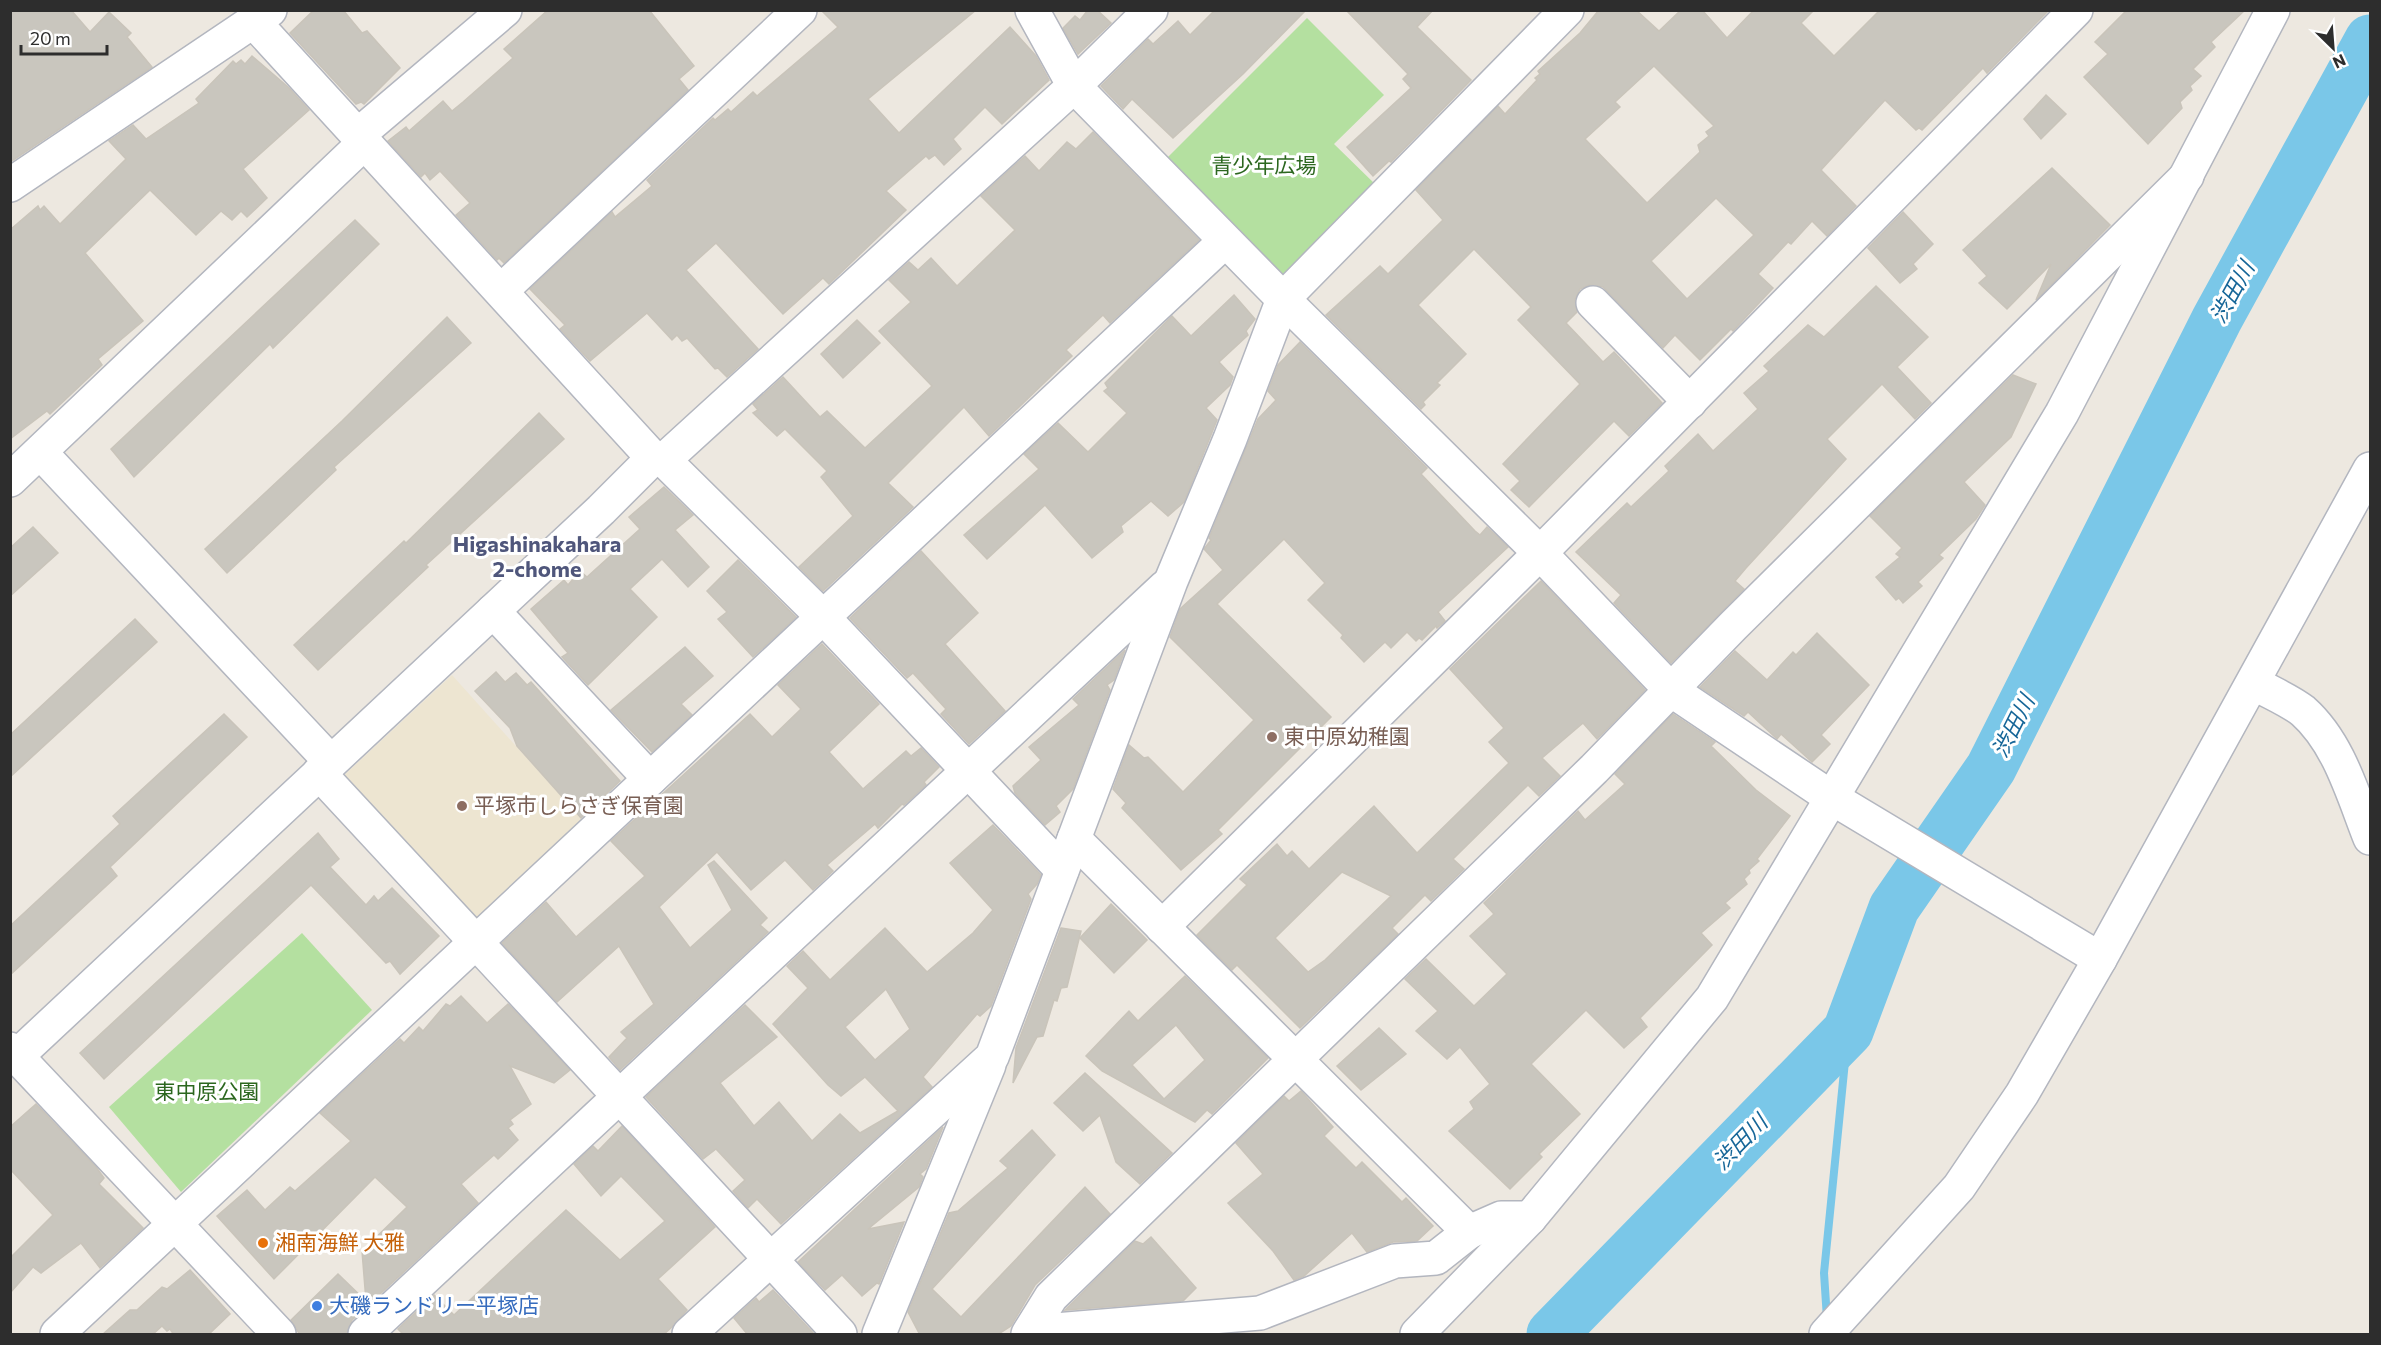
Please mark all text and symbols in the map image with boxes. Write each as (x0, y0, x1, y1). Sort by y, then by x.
scale bar (21, 18, 106, 56)
north arrow (2303, 18, 2363, 78)
text: 20 m (30, 27, 71, 49)
text: N (2330, 51, 2349, 73)
park label: 青少年広場 (1212, 152, 1317, 177)
water label: 渋田川 (2204, 255, 2260, 327)
district label: Higashinakahara 2-chome (453, 530, 621, 582)
water label: 渋田川 (1986, 688, 2040, 761)
place label: 東中原幼稚園 (1284, 723, 1410, 748)
marker: 東中原幼稚園 (1265, 730, 1279, 744)
place label: 平塚市しらさぎ保育園 (474, 792, 684, 817)
marker: 平塚市しらさぎ保育園 (455, 799, 469, 813)
park label: 東中原公園 (155, 1078, 260, 1103)
water label: 渋田川 (1707, 1107, 1774, 1175)
place label: 湘南海鮮 大雅 (275, 1229, 405, 1254)
marker: 湘南海鮮 大雅 (256, 1236, 270, 1250)
place label: 大磯ランドリー平塚店 (329, 1292, 539, 1317)
marker: 大磯ランドリー平塚店 (310, 1299, 324, 1313)

